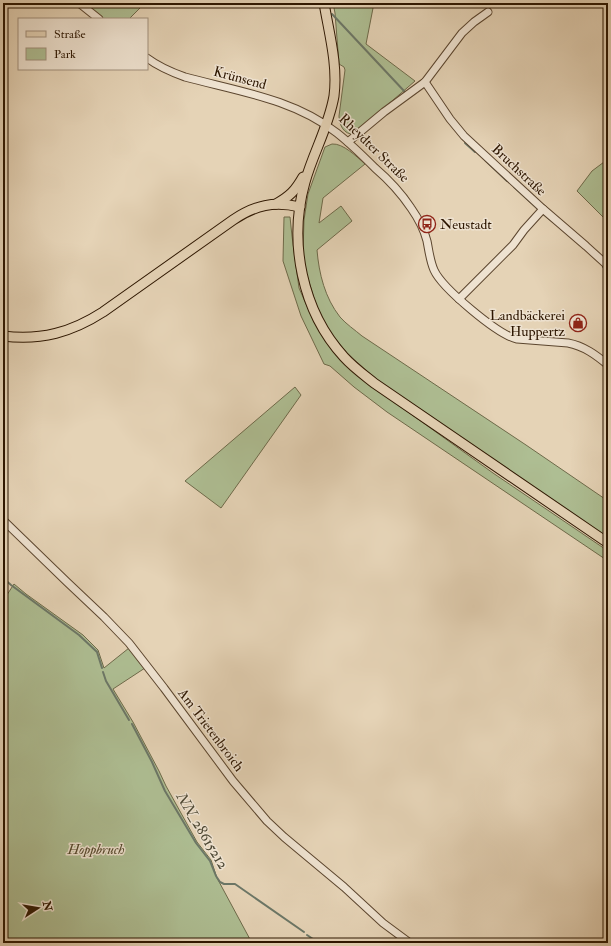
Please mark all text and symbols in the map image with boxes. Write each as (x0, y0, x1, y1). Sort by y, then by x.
legend (18, 18, 148, 70)
text: Straße (54, 27, 85, 42)
text: Park (54, 47, 76, 62)
street label: Krünsend (212, 63, 268, 93)
street label: Rheydter Straße (335, 110, 413, 187)
street label: Bruchstraße (488, 141, 550, 200)
bus stop icon: Neustadt (417, 214, 437, 234)
place label: Neustadt (440, 216, 492, 233)
place label: Landbäckerei Huppertz (490, 307, 565, 341)
shop icon: Landbäckerei Huppertz (568, 313, 588, 333)
street label: Am Trietenbroich (174, 684, 248, 775)
water label: NN_28615212 (171, 788, 232, 873)
park label: Hoppbruch (66, 841, 125, 858)
north arrow (18, 888, 58, 928)
text: N (40, 899, 55, 913)

